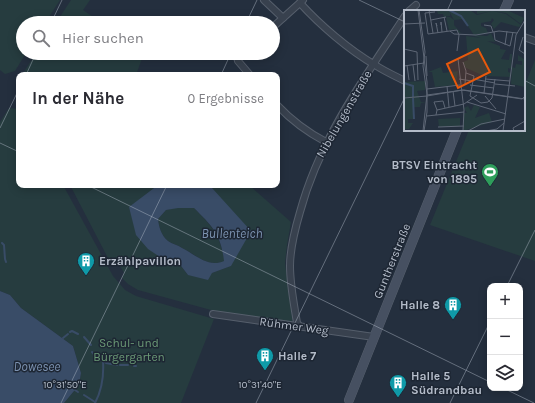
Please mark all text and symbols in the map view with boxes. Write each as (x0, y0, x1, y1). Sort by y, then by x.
inset map (404, 10, 525, 131)
search box (16, 16, 280, 60)
icon: search (30, 27, 52, 49)
text: Hier suchen (62, 29, 144, 47)
street label: Nibelungenstraße (313, 68, 375, 160)
text: In der Nähe (32, 88, 124, 108)
text: 0 Ergebnisse (188, 91, 264, 106)
place label: BTSV Eintracht von 1895 (391, 158, 477, 186)
sports icon: BTSV Eintracht von 1895 (480, 162, 500, 187)
street label: Guntherstraße (371, 221, 413, 301)
water label: Bullenteich (202, 226, 263, 241)
building icon: Erzählpavillon (76, 251, 96, 276)
place label: Erzählpavillon (99, 254, 181, 268)
map controls (487, 283, 523, 391)
button: + (487, 283, 523, 319)
building icon: Halle 8 (443, 295, 463, 320)
place label: Halle 8 (400, 298, 440, 312)
street label: Rühmer Weg (259, 314, 330, 338)
button: − (487, 319, 523, 355)
park label: Schul- und Bürgergarten (93, 336, 165, 364)
building icon: Halle 7 (255, 346, 275, 371)
place label: Halle 7 (278, 349, 316, 363)
button: layers (487, 355, 523, 391)
water label: Dowesee (14, 359, 60, 374)
place label: Halle 5 Südrandbau (411, 369, 482, 397)
building icon: Halle 5 Südrandbau (388, 373, 408, 398)
text: 10°31'50"E (43, 379, 87, 391)
text: 10°31'40"E (238, 379, 282, 391)

